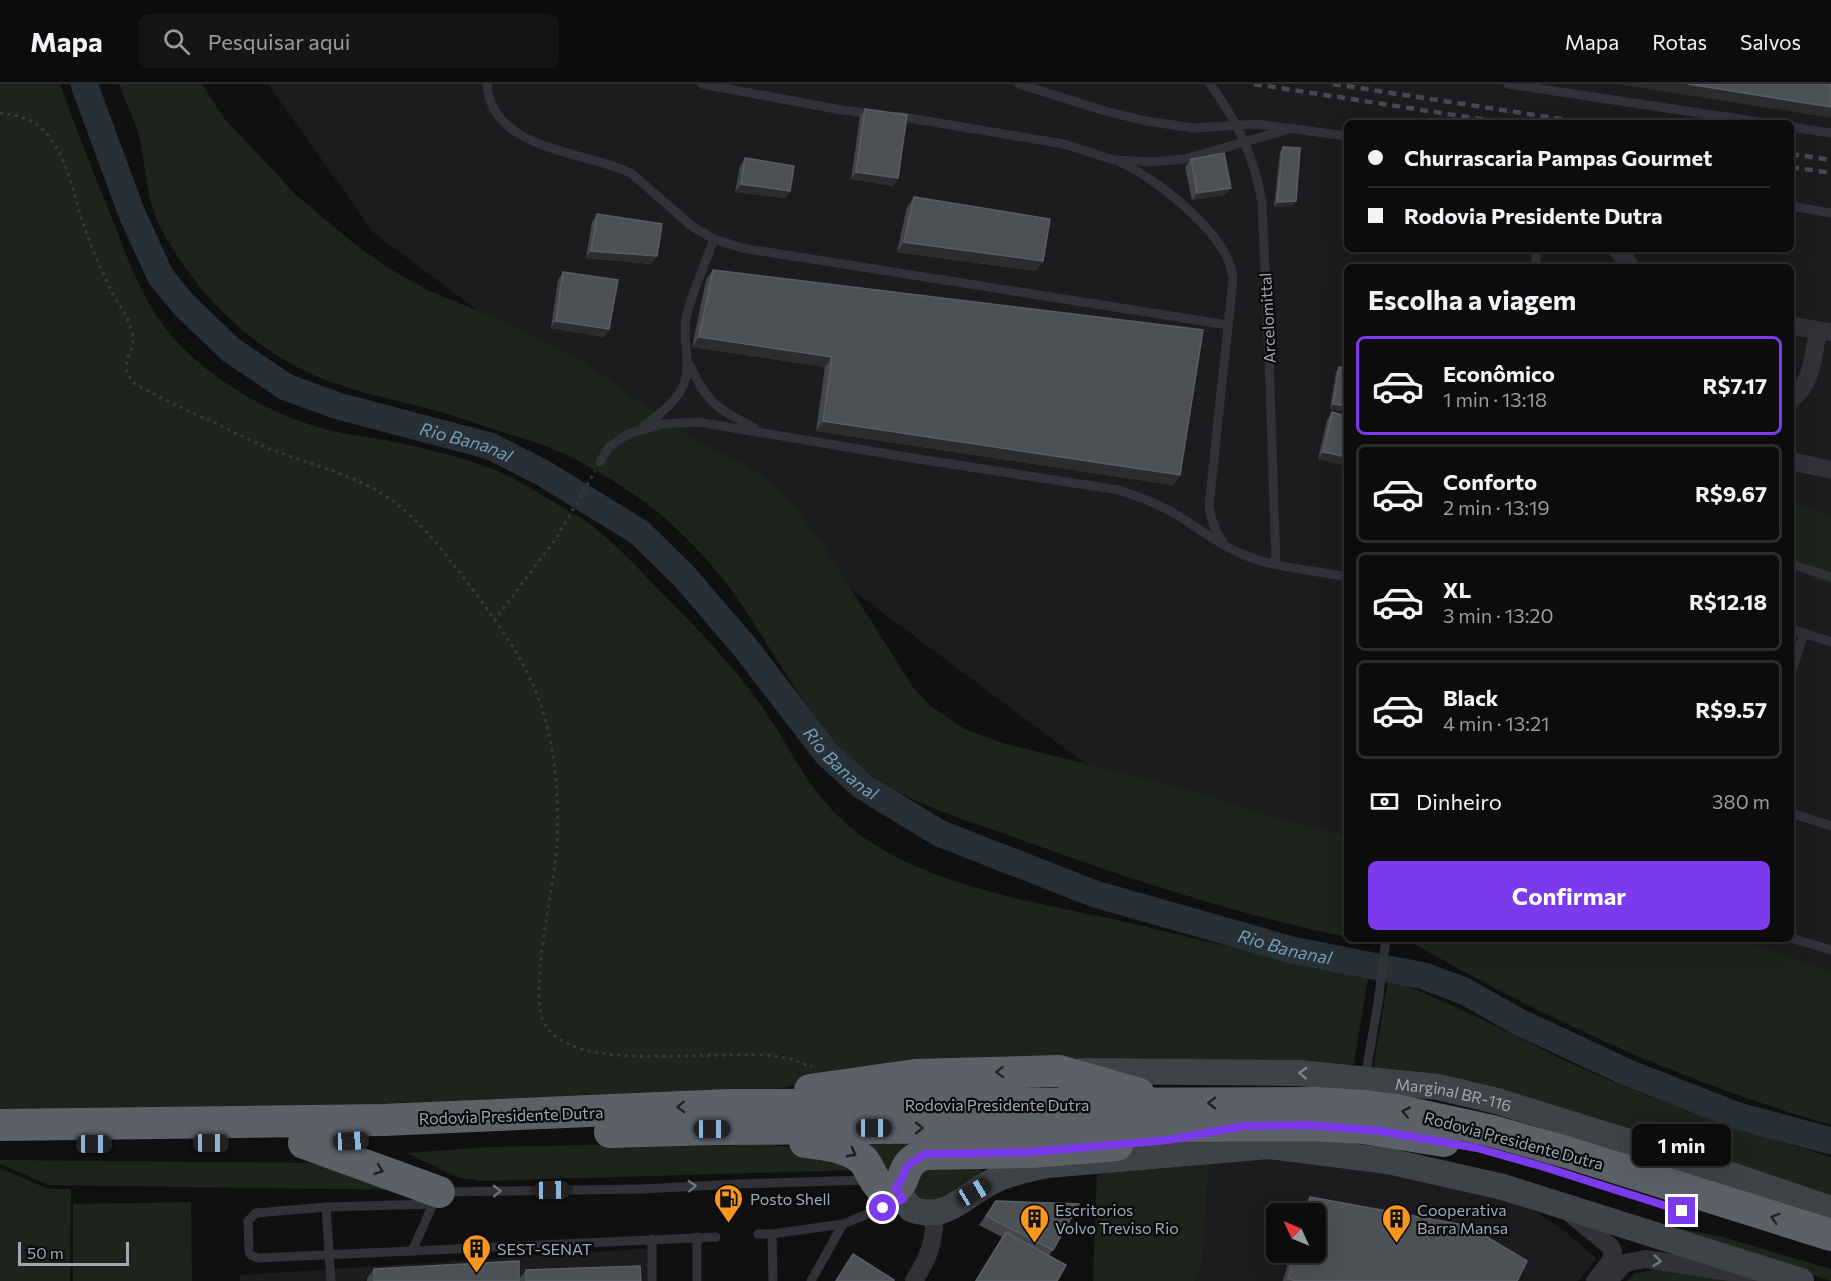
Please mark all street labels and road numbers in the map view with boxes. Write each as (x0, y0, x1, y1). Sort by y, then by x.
street label: Arcelomittal (1255, 272, 1279, 364)
street label: Marginal BR-116 (1394, 1073, 1514, 1115)
street label: Rodovia Presidente Dutra (905, 1095, 1089, 1114)
street label: Rodovia Presidente Dutra (418, 1102, 604, 1128)
street label: Rodovia Presidente Dutra (1422, 1107, 1606, 1173)

